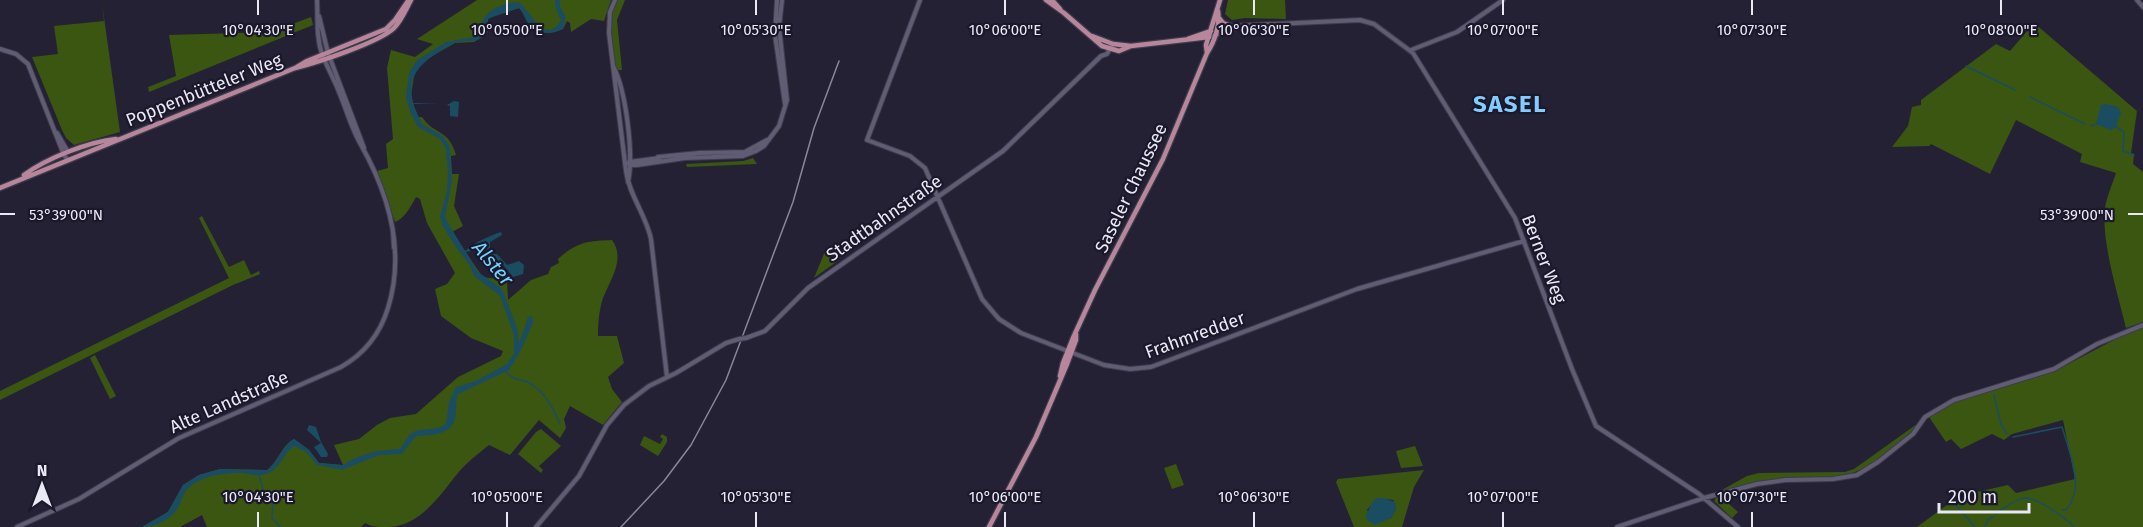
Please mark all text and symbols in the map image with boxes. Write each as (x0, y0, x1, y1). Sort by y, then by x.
text: 10°04'30"E (222, 21, 294, 39)
text: 10°05'00"E (471, 21, 543, 39)
text: 10°05'30"E (720, 21, 792, 39)
text: 10°06'00"E (969, 21, 1041, 39)
text: 10°06'30"E (1218, 21, 1290, 39)
text: 10°07'00"E (1467, 21, 1539, 39)
text: 10°07'30"E (1717, 21, 1787, 39)
text: 10°08'00"E (1965, 21, 2037, 39)
street label: Poppenbütteler Weg (123, 48, 286, 131)
district label: SASEL (1473, 90, 1547, 118)
street label: Saseler Chaussee (1090, 120, 1172, 256)
street label: Stadtbahnstraße (822, 170, 946, 266)
text: 53°39'00"N (29, 206, 103, 224)
text: 53°39'00"N (2040, 206, 2114, 224)
street label: Berner Weg (1517, 211, 1571, 307)
water label: Alster (467, 235, 519, 291)
street label: Frahmredder (1142, 307, 1248, 363)
street label: Alte Landstraße (166, 366, 292, 438)
north arrow (12, 455, 72, 515)
text: N (37, 461, 47, 480)
scale bar (1939, 476, 2029, 514)
text: 200 m (1948, 486, 1997, 508)
text: 10°04'30"E (222, 488, 294, 506)
text: 10°05'00"E (471, 488, 543, 506)
text: 10°05'30"E (720, 488, 792, 506)
text: 10°06'00"E (969, 488, 1041, 506)
text: 10°06'30"E (1218, 488, 1290, 506)
text: 10°07'00"E (1467, 488, 1539, 506)
text: 10°07'30"E (1717, 488, 1787, 506)

